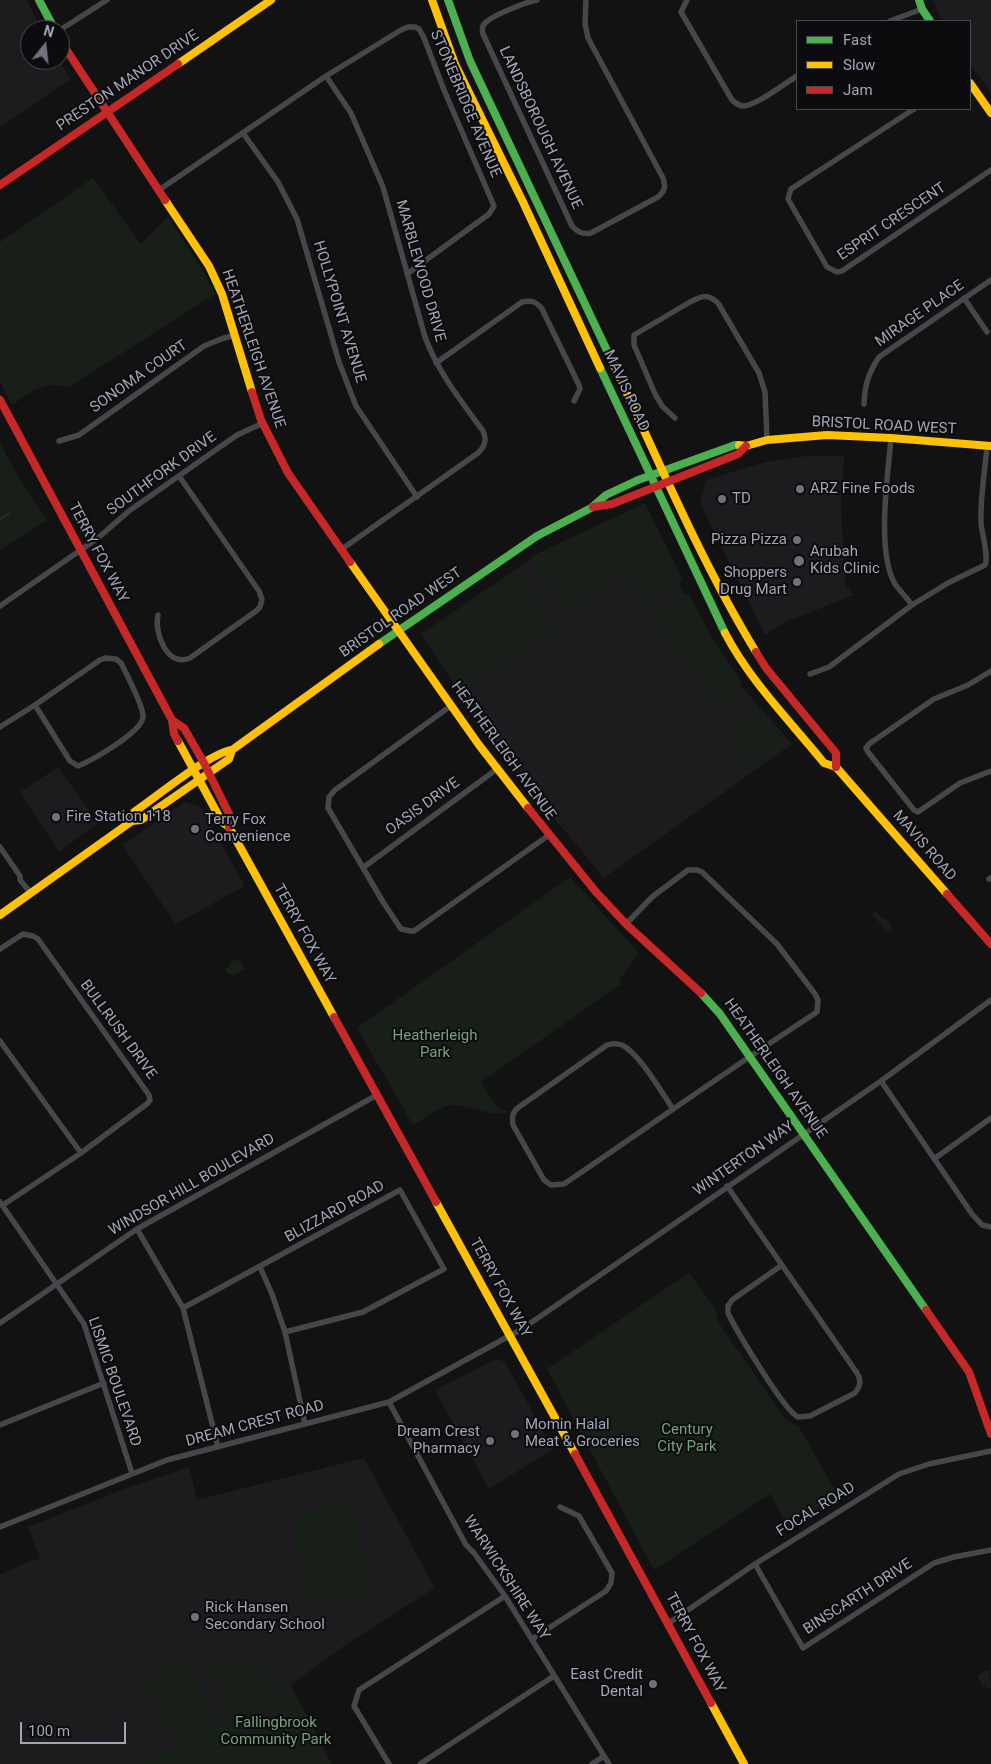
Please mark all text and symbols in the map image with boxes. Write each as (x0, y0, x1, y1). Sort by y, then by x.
north arrow (20, 20, 70, 70)
legend (796, 20, 971, 110)
text: N (42, 22, 56, 41)
street label: PRESTON MANOR DRIVE (53, 27, 203, 135)
street label: STONEBRIDGE AVENUE (426, 28, 504, 180)
text: Fast (843, 31, 872, 49)
street label: LANDSBOROUGH AVENUE (494, 44, 586, 212)
text: Slow (843, 56, 875, 74)
text: Jam (843, 81, 873, 99)
street label: ESPRIT CRESCENT (834, 179, 950, 265)
street label: MARBLEWOOD DRIVE (391, 198, 449, 344)
street label: HOLLYPOINT AVENUE (309, 239, 369, 385)
street label: HEATHERLEIGH AVENUE (217, 267, 289, 431)
street label: MIRAGE PLACE (872, 277, 968, 351)
street label: SONOMA COURT (87, 337, 191, 417)
street label: MAVIS ROAD (599, 347, 653, 435)
street label: BRISTOL ROAD WEST (811, 413, 957, 439)
street label: SOUTHFORK DRIVE (104, 428, 220, 520)
place label: ARZ Fine Foods (810, 480, 915, 498)
marker: ARZ Fine Foods (794, 483, 806, 495)
place label: TD (732, 490, 751, 508)
marker: TD (716, 493, 728, 505)
street label: TERRY FOX WAY (64, 500, 132, 606)
place label: Pizza Pizza (711, 531, 787, 549)
marker: Pizza Pizza (791, 534, 803, 546)
place label: Arubah Kids Clinic (810, 543, 880, 578)
marker: Arubah Kids Clinic (792, 554, 806, 568)
street label: BRISTOL ROAD WEST (336, 564, 466, 662)
place label: Shoppers Drug Mart (720, 564, 787, 599)
marker: Shoppers Drug Mart (791, 576, 803, 588)
street label: HEATHERLEIGH AVENUE (447, 678, 559, 824)
street label: OASIS DRIVE (383, 774, 463, 840)
street label: MAVIS ROAD (888, 807, 960, 885)
place label: Fire Station 118 (66, 808, 171, 826)
marker: Fire Station 118 (50, 811, 62, 823)
place label: Terry Fox Convenience (205, 811, 291, 846)
marker: Terry Fox Convenience (189, 823, 201, 835)
street label: TERRY FOX WAY (269, 881, 339, 987)
street label: BULLRUSH DRIVE (76, 977, 160, 1083)
street label: HEATHERLEIGH AVENUE (720, 995, 830, 1143)
park label: Heatherleigh Park (393, 1027, 477, 1062)
street label: WINTERTON WAY (690, 1118, 798, 1200)
street label: WINDSOR HILL BOULEVARD (106, 1130, 278, 1240)
street label: BLIZZARD ROAD (282, 1177, 388, 1247)
street label: TERRY FOX WAY (465, 1235, 535, 1341)
street label: LISMIC BOULEVARD (83, 1315, 145, 1449)
street label: DREAM CREST ROAD (184, 1397, 326, 1451)
place label: Momin Halal Meat & Groceries (525, 1416, 640, 1451)
park label: Century City Park (657, 1421, 717, 1456)
place label: Dream Crest Pharmacy (397, 1423, 480, 1458)
marker: Momin Halal Meat & Groceries (509, 1428, 521, 1440)
marker: Dream Crest Pharmacy (484, 1435, 496, 1447)
street label: FOCAL ROAD (773, 1479, 859, 1541)
street label: WARWICKSHIRE WAY (459, 1512, 553, 1644)
street label: BINSCARTH DRIVE (800, 1555, 916, 1639)
street label: TERRY FOX WAY (661, 1590, 729, 1696)
place label: Rick Hansen Secondary School (205, 1599, 325, 1634)
marker: Rick Hansen Secondary School (189, 1611, 201, 1623)
place label: East Credit Dental (570, 1666, 643, 1701)
marker: East Credit Dental (647, 1678, 659, 1690)
scale bar (22, 1712, 129, 1744)
park label: Fallingbrook Community Park (221, 1714, 331, 1749)
text: 100 m (28, 1722, 70, 1740)

